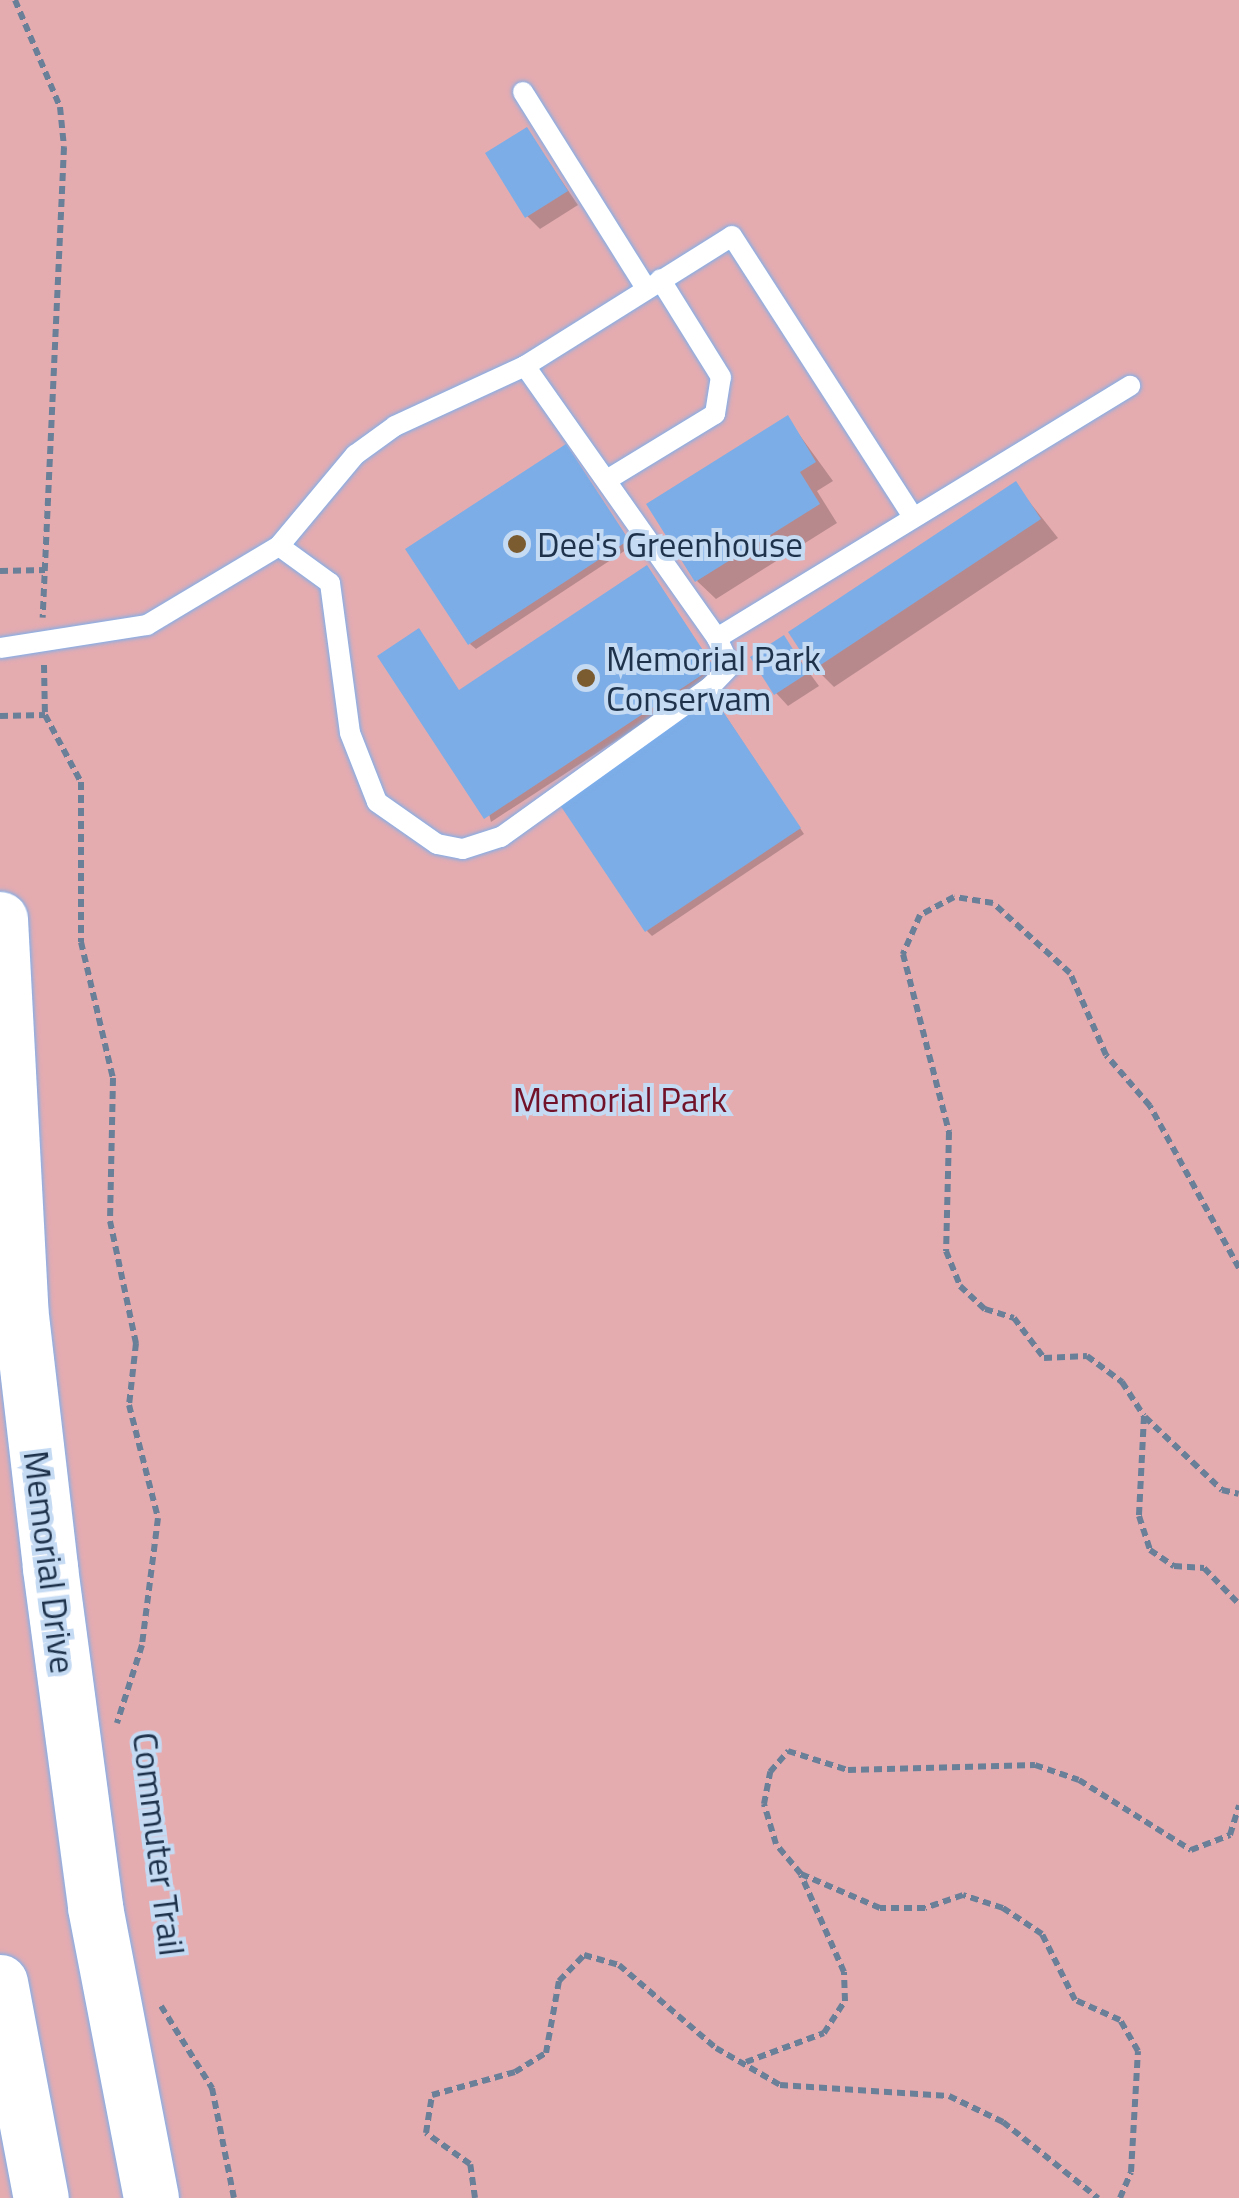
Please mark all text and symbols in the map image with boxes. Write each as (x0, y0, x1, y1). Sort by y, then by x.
place label: Dee's Greenhouse (537, 523, 803, 565)
marker: Dee's Greenhouse (506, 533, 528, 555)
place label: Memorial Park Conservam (606, 637, 821, 719)
marker: Memorial Park Conservam (575, 667, 597, 689)
park label: Memorial Park (513, 1078, 727, 1120)
street label: Memorial Drive (15, 1448, 85, 1676)
street label: Commuter Trail (124, 1730, 194, 1958)

